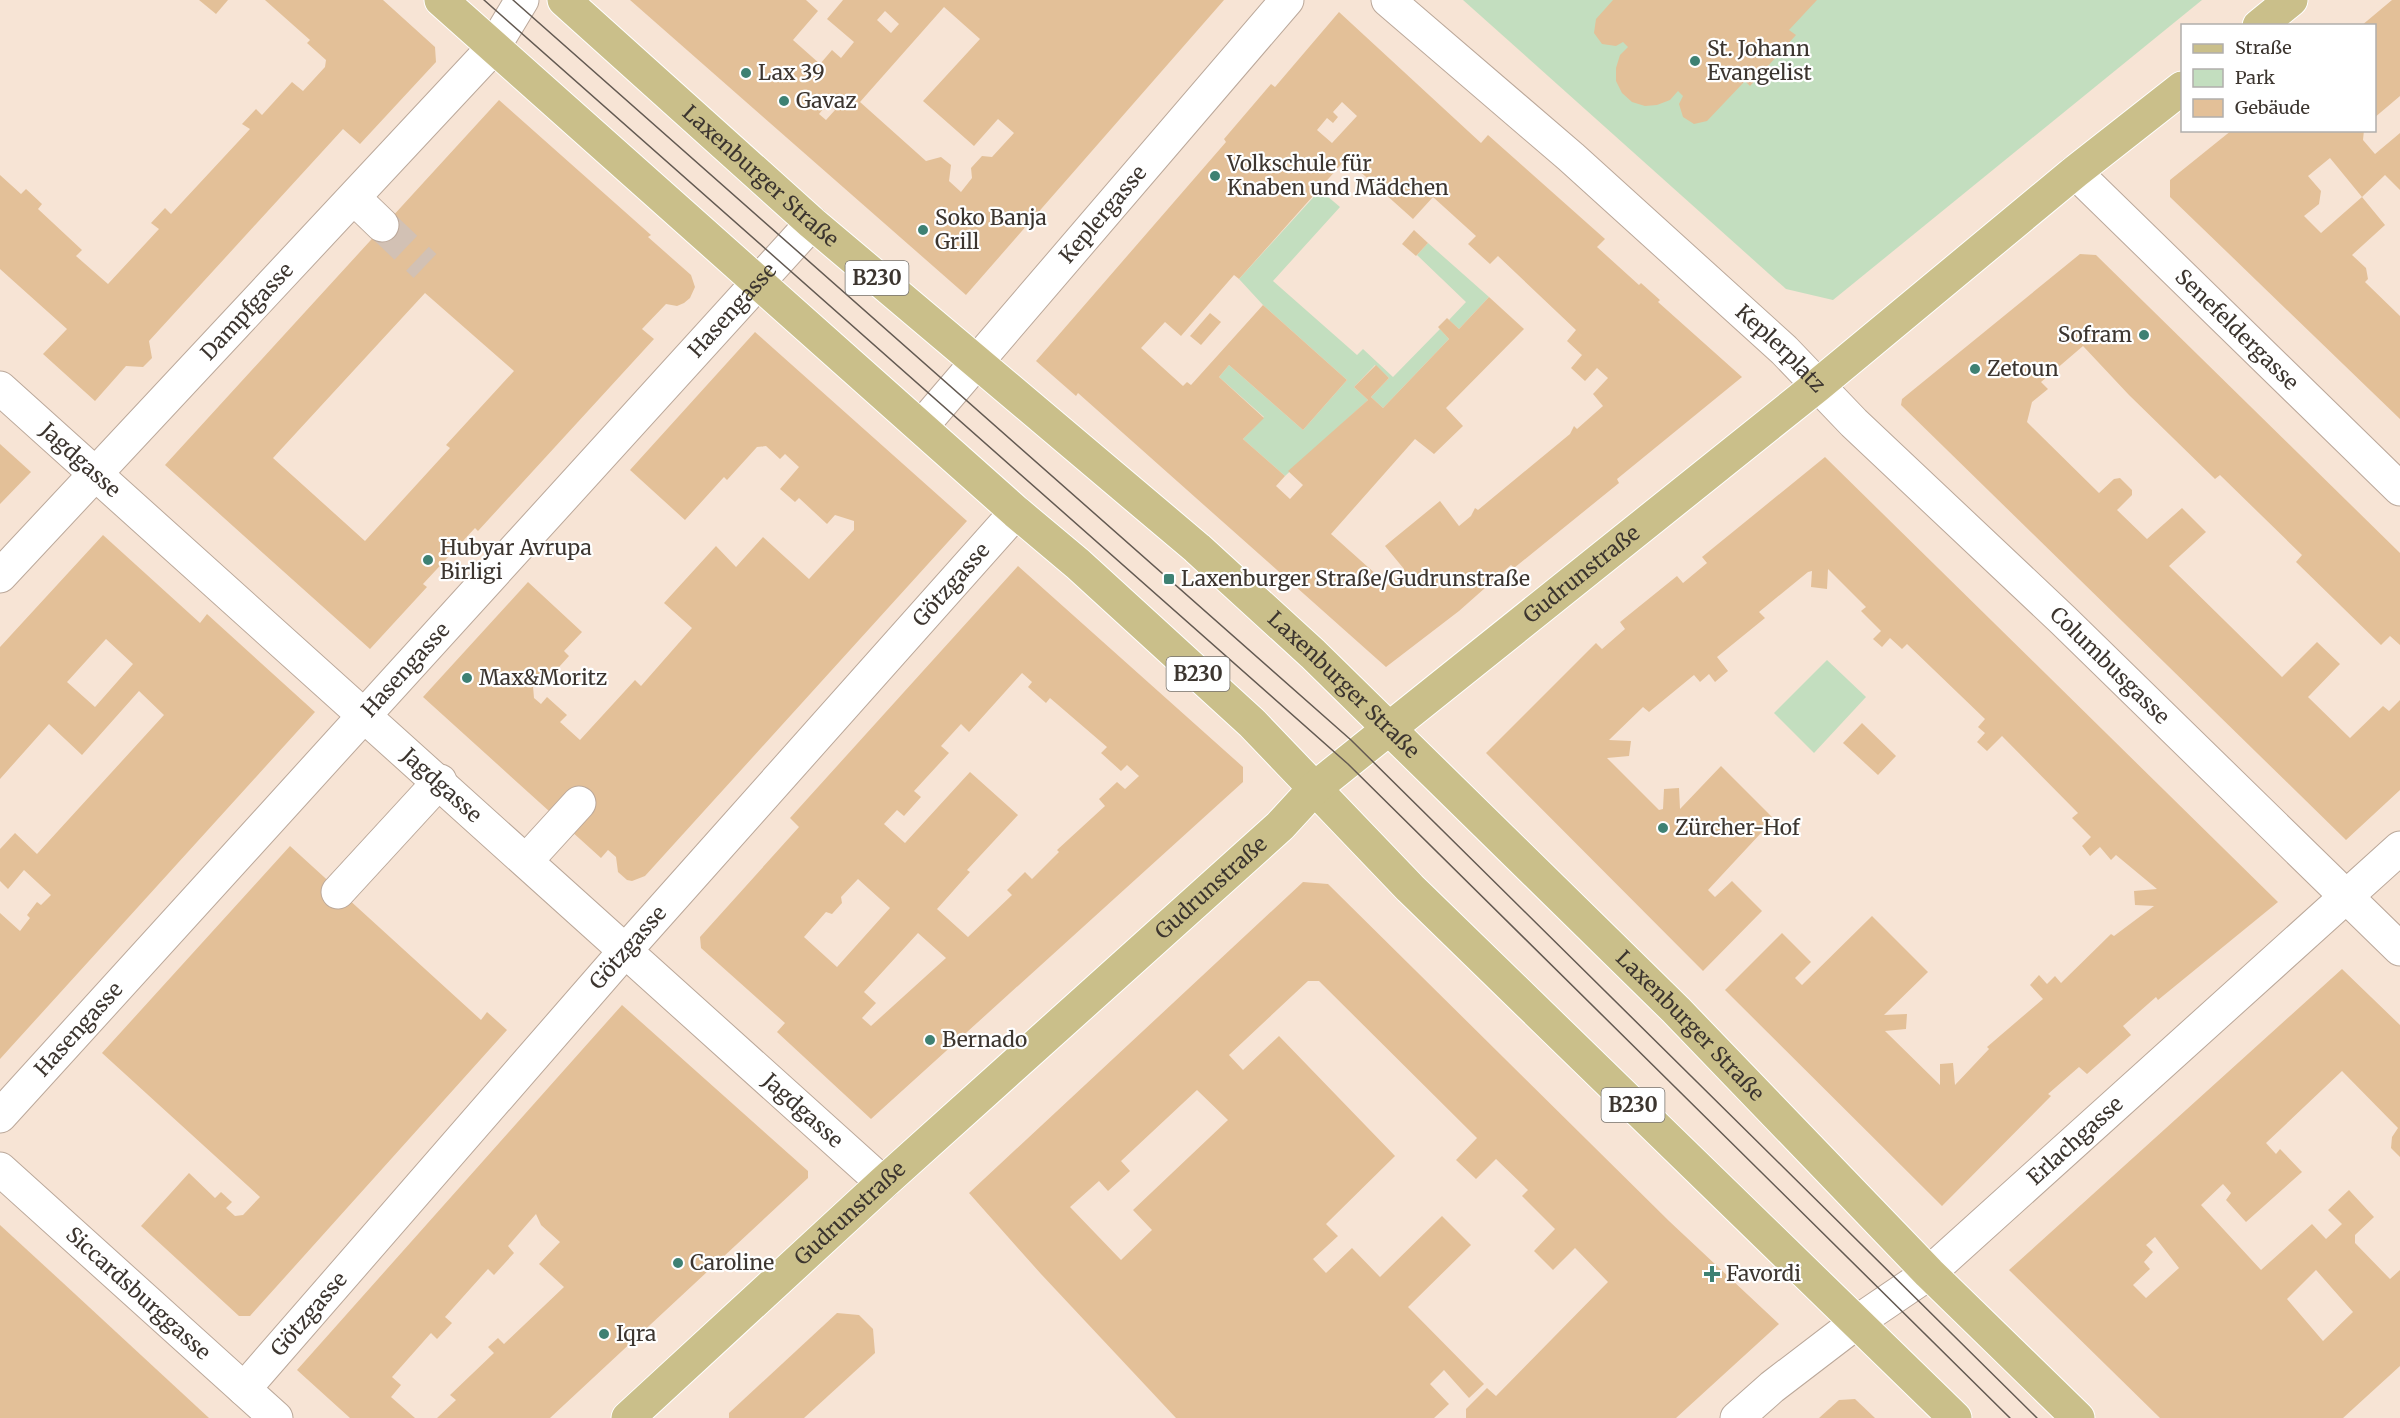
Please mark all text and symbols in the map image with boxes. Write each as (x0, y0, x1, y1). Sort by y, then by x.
legend (2181, 24, 2376, 132)
place label: St. Johann Evangelist (1707, 35, 1812, 86)
text: Straße (2235, 36, 2292, 59)
marker: St. Johann Evangelist (1688, 54, 1702, 68)
place label: Lax 39 (758, 59, 825, 86)
marker: Lax 39 (739, 66, 753, 80)
text: Park (2235, 66, 2276, 89)
place label: Gavaz (796, 87, 857, 114)
marker: Gavaz (777, 94, 791, 108)
text: Gebäude (2235, 96, 2310, 119)
street label: Laxenburger Straße (677, 99, 845, 253)
place label: Volkschule für Knaben und Mädchen (1226, 150, 1449, 201)
street label: Keplergasse (1053, 160, 1152, 269)
marker: Volkschule für Knaben und Mädchen (1208, 169, 1222, 183)
place label: Soko Banja Grill (935, 204, 1047, 255)
marker: Soko Banja Grill (916, 223, 930, 237)
street label: Dampfgasse (195, 257, 299, 365)
street label: Hasengasse (682, 257, 782, 363)
road number: B230 (846, 261, 908, 295)
street label: Senefeldergasse (2170, 263, 2305, 396)
street label: Keplerplatz (1730, 299, 1832, 398)
place label: Sofram (2058, 321, 2132, 348)
marker: Sofram (2137, 328, 2151, 342)
place label: Zetoun (1987, 355, 2059, 382)
marker: Zetoun (1968, 362, 1982, 376)
street label: Jagdgasse (34, 416, 127, 503)
street label: Gudrunstraße (1518, 519, 1645, 629)
place label: Hubyar Avrupa Birligi (440, 534, 592, 585)
street label: Götzgasse (906, 537, 995, 632)
marker: Hubyar Avrupa Birligi (421, 553, 435, 567)
place label: Laxenburger Straße/Gudrunstraße (1181, 565, 1530, 592)
marker: Laxenburger Straße/Gudrunstraße (1162, 572, 1176, 586)
street label: Columbusgasse (2044, 601, 2176, 730)
street label: Laxenburger Straße (1262, 605, 1425, 764)
street label: Hasengasse (355, 616, 455, 723)
road number: B230 (1166, 657, 1230, 691)
place label: Max&Moritz (479, 664, 607, 691)
marker: Max&Moritz (460, 671, 474, 685)
street label: Jagdgasse (395, 741, 488, 828)
place label: Zürcher-Hof (1675, 814, 1801, 841)
marker: Zürcher-Hof (1656, 821, 1670, 835)
street label: Gudrunstraße (1149, 830, 1272, 945)
street label: Götzgasse (584, 900, 672, 995)
street label: Laxenburger Straße (1610, 945, 1770, 1106)
street label: Hasengasse (28, 976, 128, 1082)
place label: Bernado (942, 1026, 1027, 1053)
marker: Bernado (923, 1033, 937, 1047)
street label: Jagdgasse (756, 1066, 849, 1153)
road number: B230 (1602, 1088, 1664, 1122)
street label: Erlachgasse (2022, 1090, 2129, 1191)
street label: Gudrunstraße (789, 1155, 911, 1271)
street label: Siccardsburggasse (60, 1221, 217, 1366)
place label: Caroline (690, 1249, 774, 1276)
marker: Caroline (671, 1256, 685, 1270)
place label: Favordi (1726, 1260, 1801, 1287)
marker: Favordi (1703, 1265, 1721, 1283)
street label: Götzgasse (265, 1266, 353, 1362)
place label: Iqra (616, 1320, 656, 1347)
marker: Iqra (597, 1327, 611, 1341)

